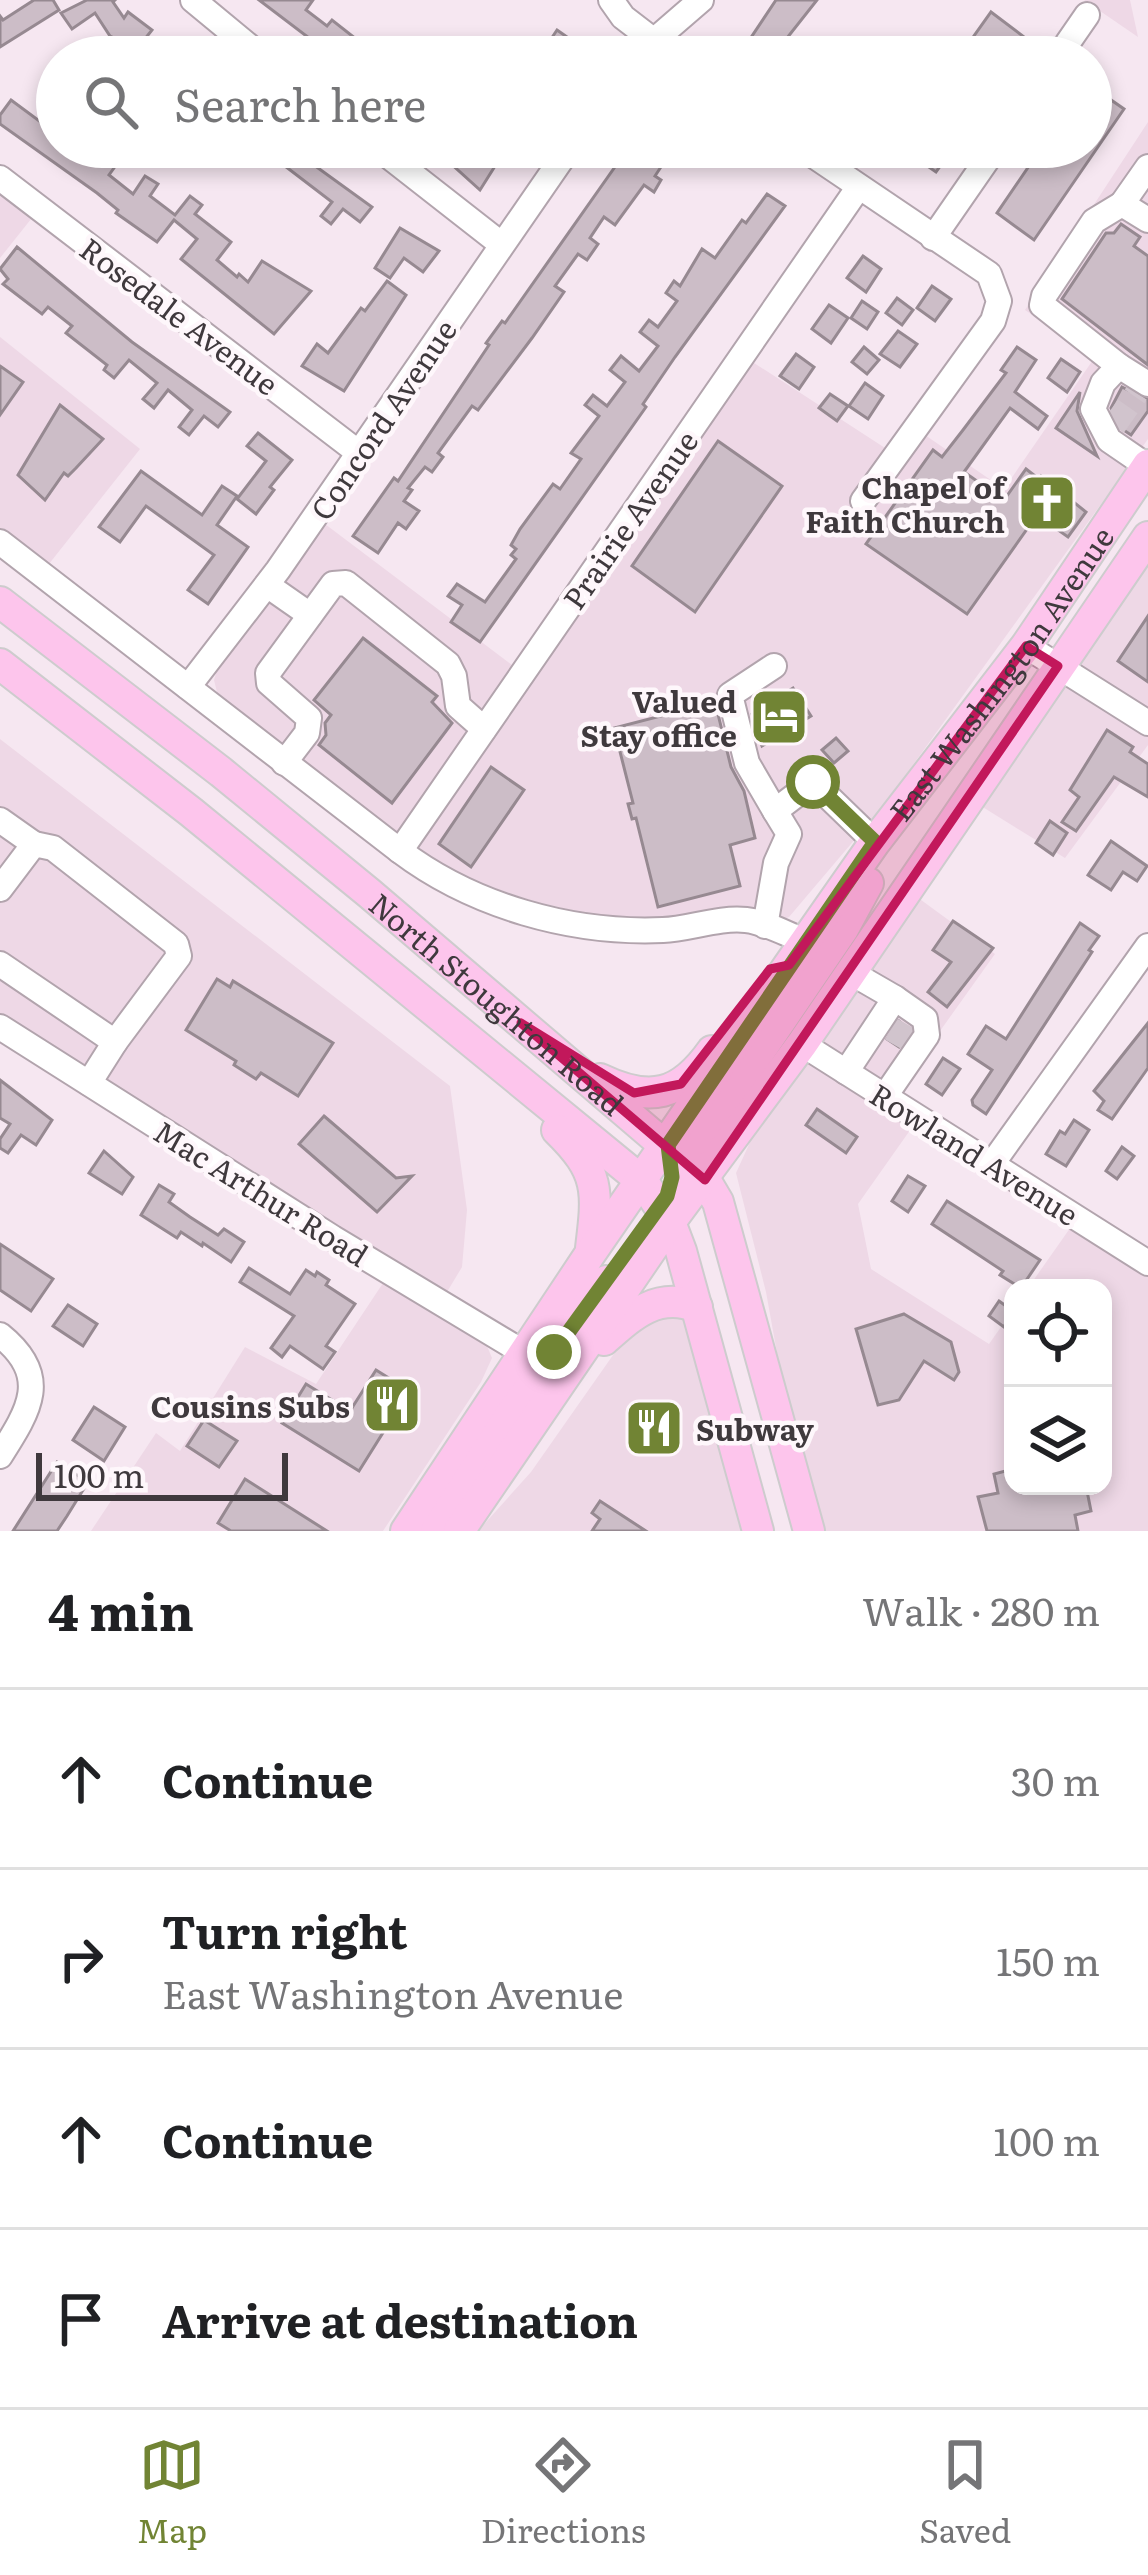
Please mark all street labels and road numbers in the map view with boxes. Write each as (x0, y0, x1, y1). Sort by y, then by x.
street label: Rosedale Avenue (72, 226, 288, 404)
street label: Concord Avenue (298, 310, 466, 528)
street label: Prairie Avenue (551, 421, 707, 617)
street label: East Washington Avenue (878, 517, 1123, 829)
street label: North Stoughton Road (361, 881, 634, 1124)
street label: Rowland Avenue (862, 1071, 1088, 1235)
street label: Mac Arthur Road (146, 1108, 378, 1276)

